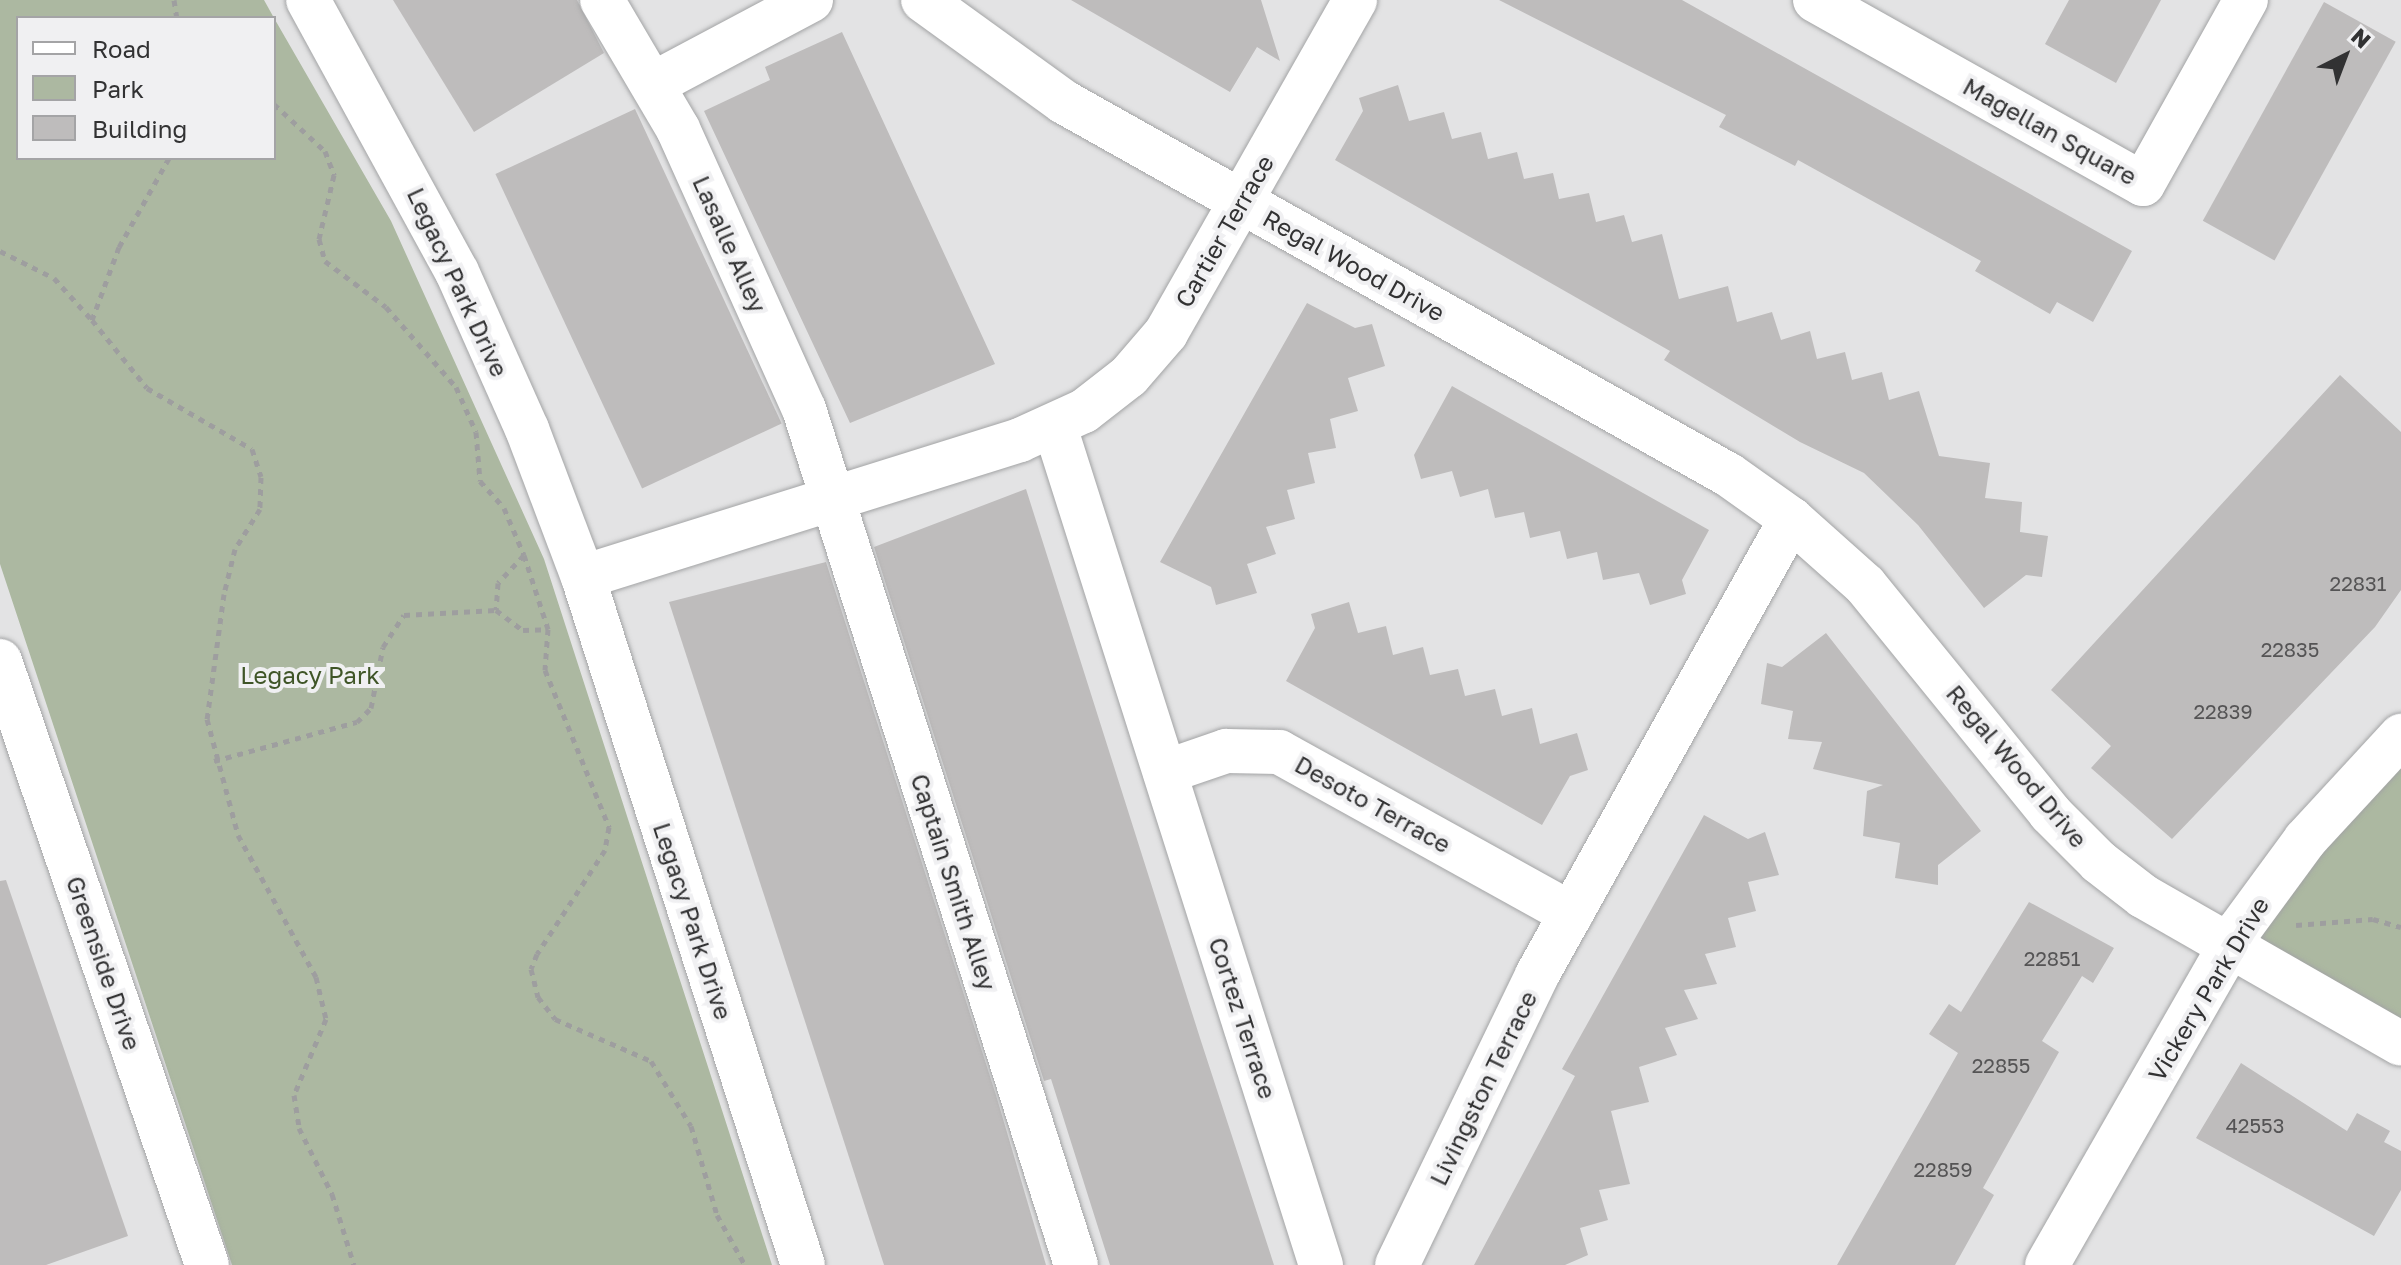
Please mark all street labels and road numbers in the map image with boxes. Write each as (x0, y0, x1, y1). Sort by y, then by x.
street label: Magellan Square (1958, 71, 2142, 191)
street label: Cartier Terrace (1169, 150, 1279, 312)
street label: Lasalle Alley (687, 171, 773, 317)
street label: Legacy Park Drive (402, 183, 514, 381)
street label: Regal Wood Drive (1258, 203, 1450, 327)
street label: Regal Wood Drive (1941, 679, 2093, 853)
street label: Desoto Terrace (1290, 749, 1456, 859)
street label: Captain Smith Alley (905, 770, 1003, 994)
street label: Legacy Park Drive (648, 819, 738, 1023)
street label: Greenside Drive (61, 872, 147, 1054)
street label: Vickery Park Drive (2142, 892, 2274, 1086)
street label: Cortez Terrace (1203, 934, 1283, 1102)
street label: Livingston Terrace (1423, 986, 1543, 1190)

